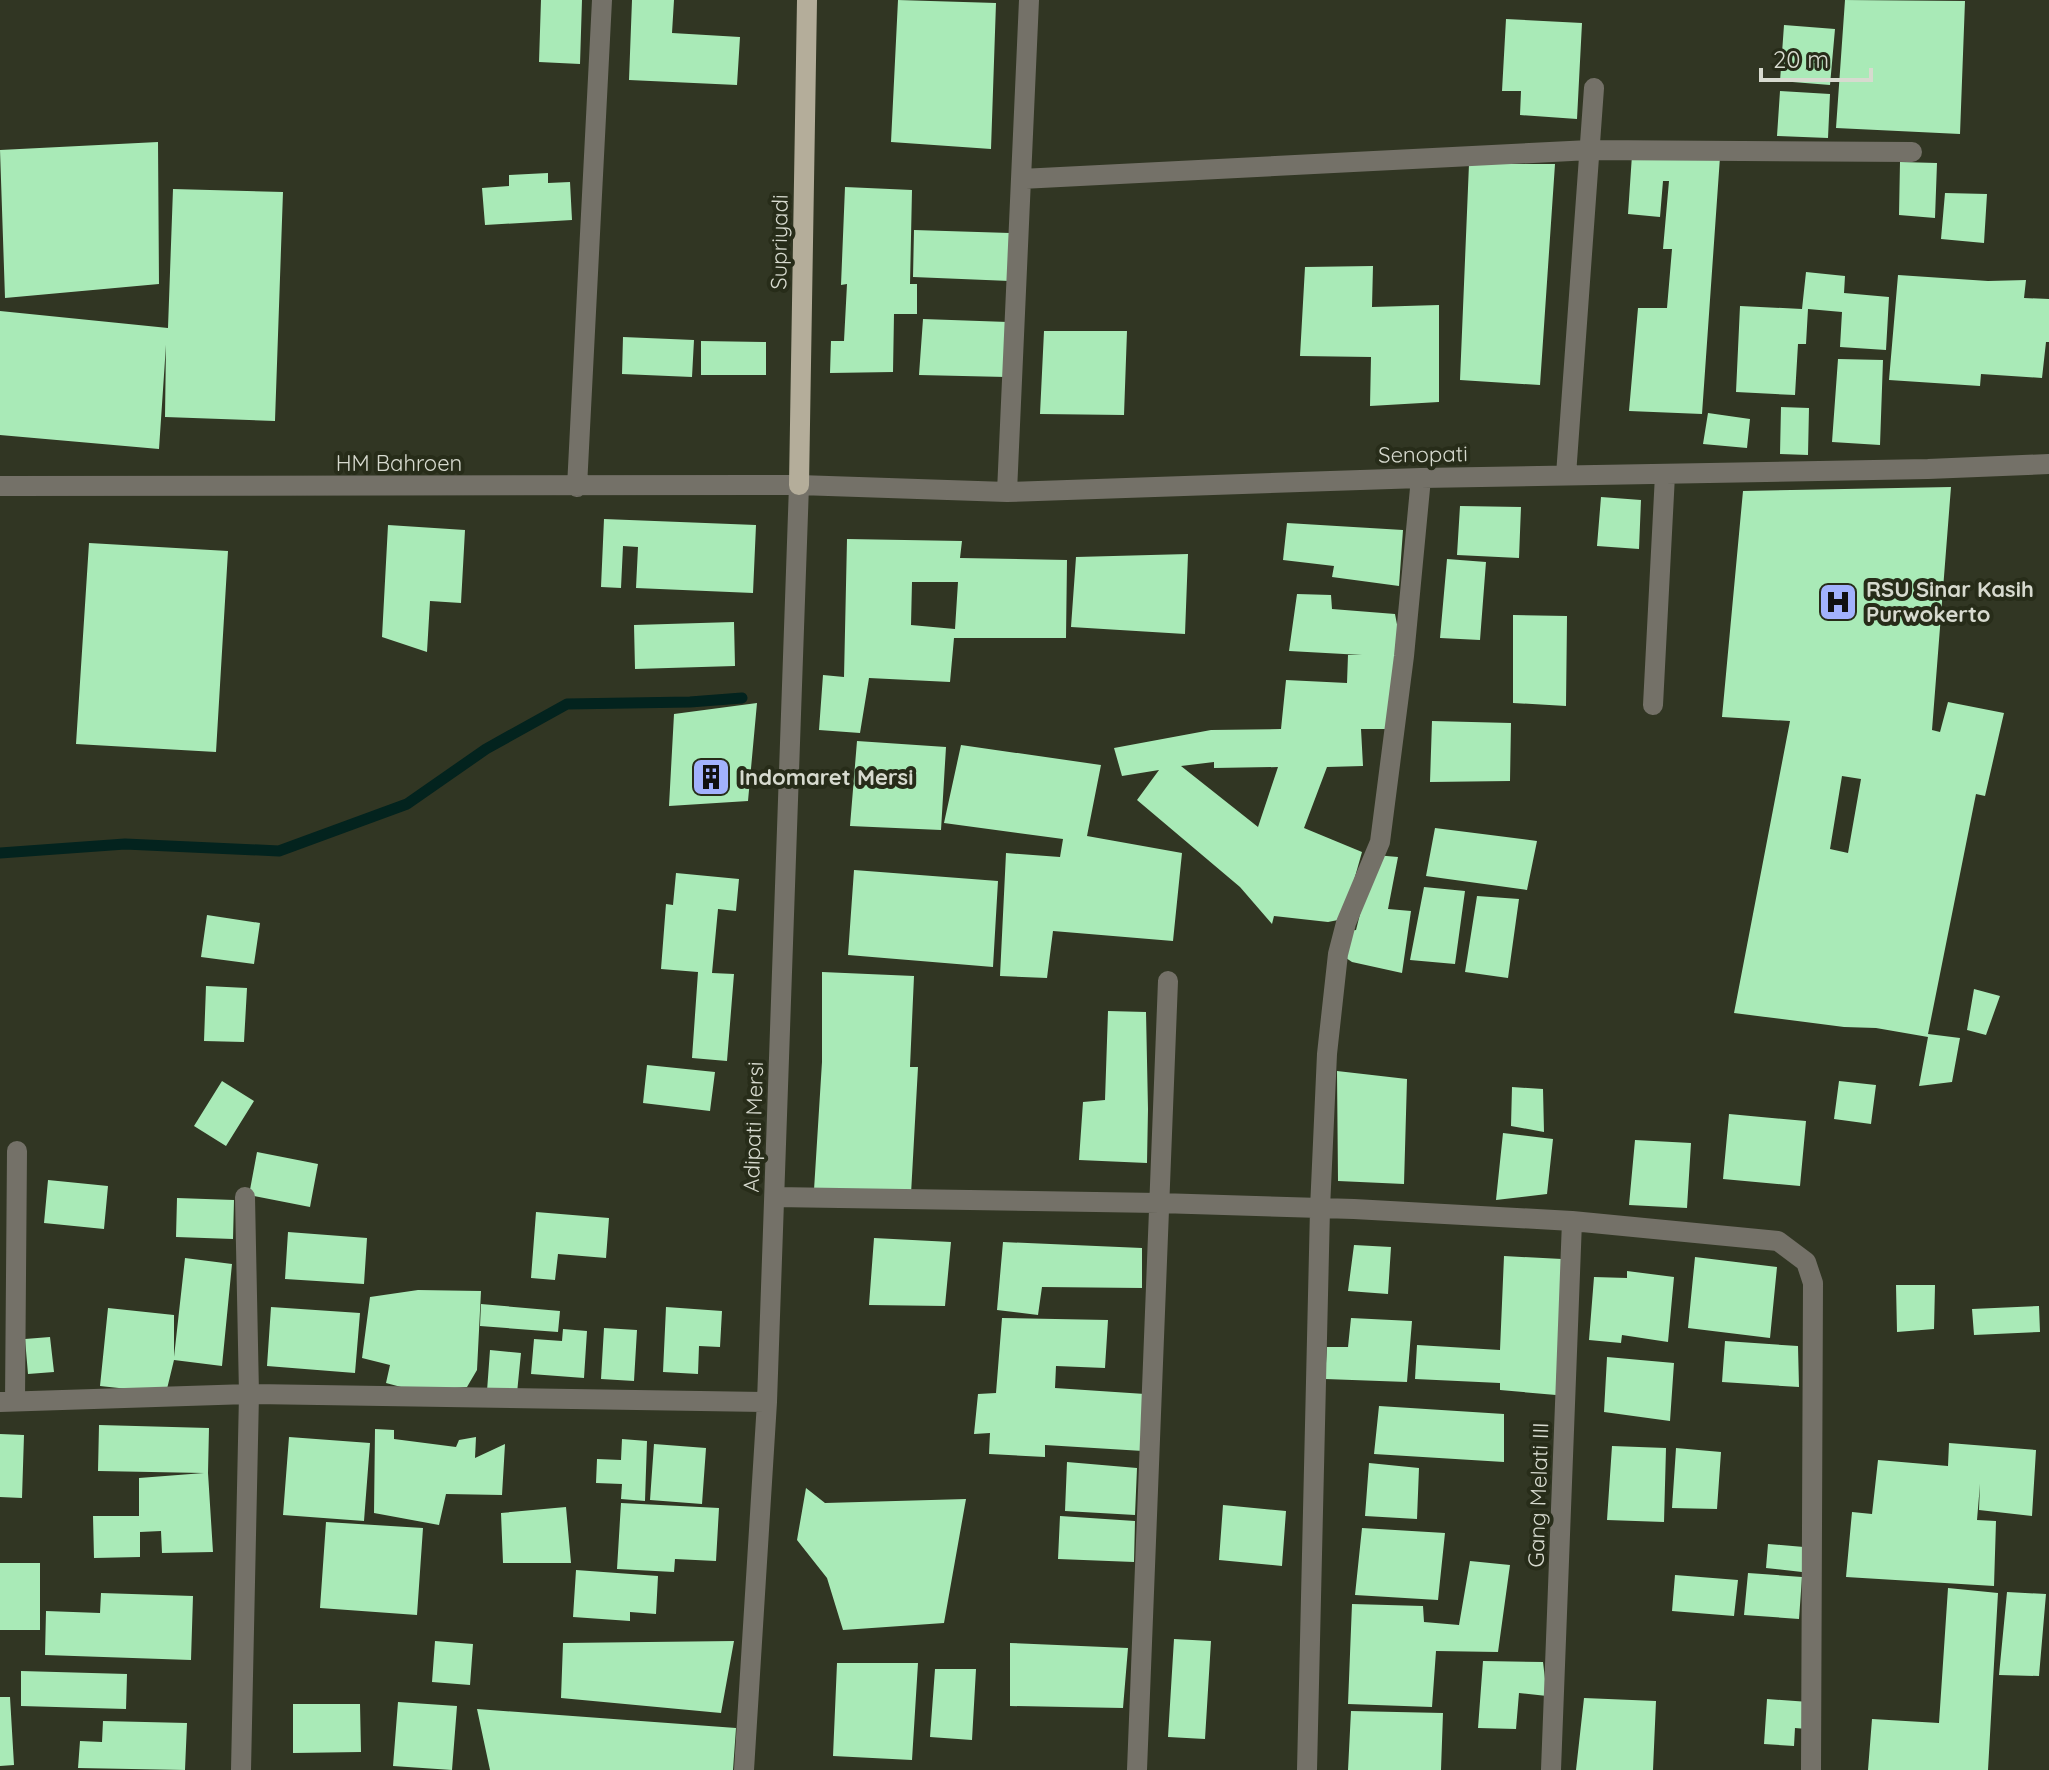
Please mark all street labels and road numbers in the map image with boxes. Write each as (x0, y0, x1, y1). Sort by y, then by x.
street label: Supriyadi (764, 194, 794, 290)
street label: Senopati (1378, 439, 1468, 469)
street label: HM Bahroen (336, 449, 462, 477)
street label: Adipati Mersi (737, 1061, 769, 1193)
street label: Gang Melati III (1521, 1422, 1555, 1568)

